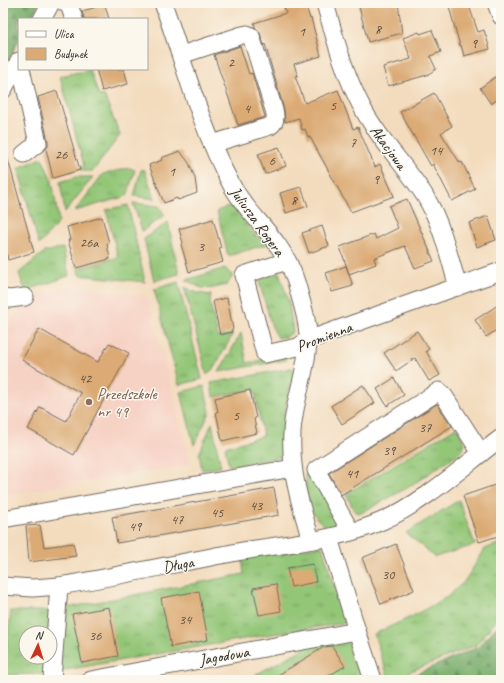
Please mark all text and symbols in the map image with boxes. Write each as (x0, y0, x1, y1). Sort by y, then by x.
legend (18, 18, 148, 70)
house number: 8 (375, 21, 383, 38)
house number: 1 (299, 23, 306, 40)
text: Ulica (54, 26, 75, 42)
house number: 9 (471, 35, 479, 52)
text: Budynek (54, 46, 89, 62)
house number: 2 (228, 54, 236, 71)
house number: 5 (330, 97, 337, 114)
house number: 4 (244, 100, 252, 117)
street label: Akacjowa (365, 121, 412, 175)
house number: 7 (350, 134, 357, 151)
house number: 14 (430, 142, 444, 159)
house number: 26 (55, 146, 68, 163)
house number: 6 (269, 152, 276, 169)
house number: 1 (169, 163, 176, 180)
house number: 9 (373, 171, 381, 188)
street label: Juliusza Rogera (225, 182, 290, 261)
house number: 8 (291, 192, 299, 209)
house number: 26a (80, 234, 99, 251)
house number: 3 (198, 238, 206, 255)
street label: Promienna (294, 317, 356, 357)
house number: 42 (79, 370, 93, 387)
place label: Przedszkole nr 49 (97, 384, 158, 422)
marker: Przedszkole nr 49 (84, 397, 94, 407)
house number: 5 (233, 407, 240, 424)
house number: 37 (419, 419, 432, 436)
house number: 39 (383, 442, 397, 459)
house number: 41 (346, 465, 359, 482)
house number: 43 (250, 497, 264, 514)
house number: 45 (211, 504, 224, 521)
house number: 47 (171, 511, 184, 528)
house number: 49 (129, 518, 143, 535)
street label: Długa (161, 552, 197, 578)
house number: 30 (382, 566, 396, 583)
house number: 34 (179, 611, 193, 628)
north arrow (18, 625, 58, 665)
house number: 36 (89, 627, 102, 644)
text: N (35, 628, 45, 642)
street label: Jagodowa (197, 642, 252, 670)

